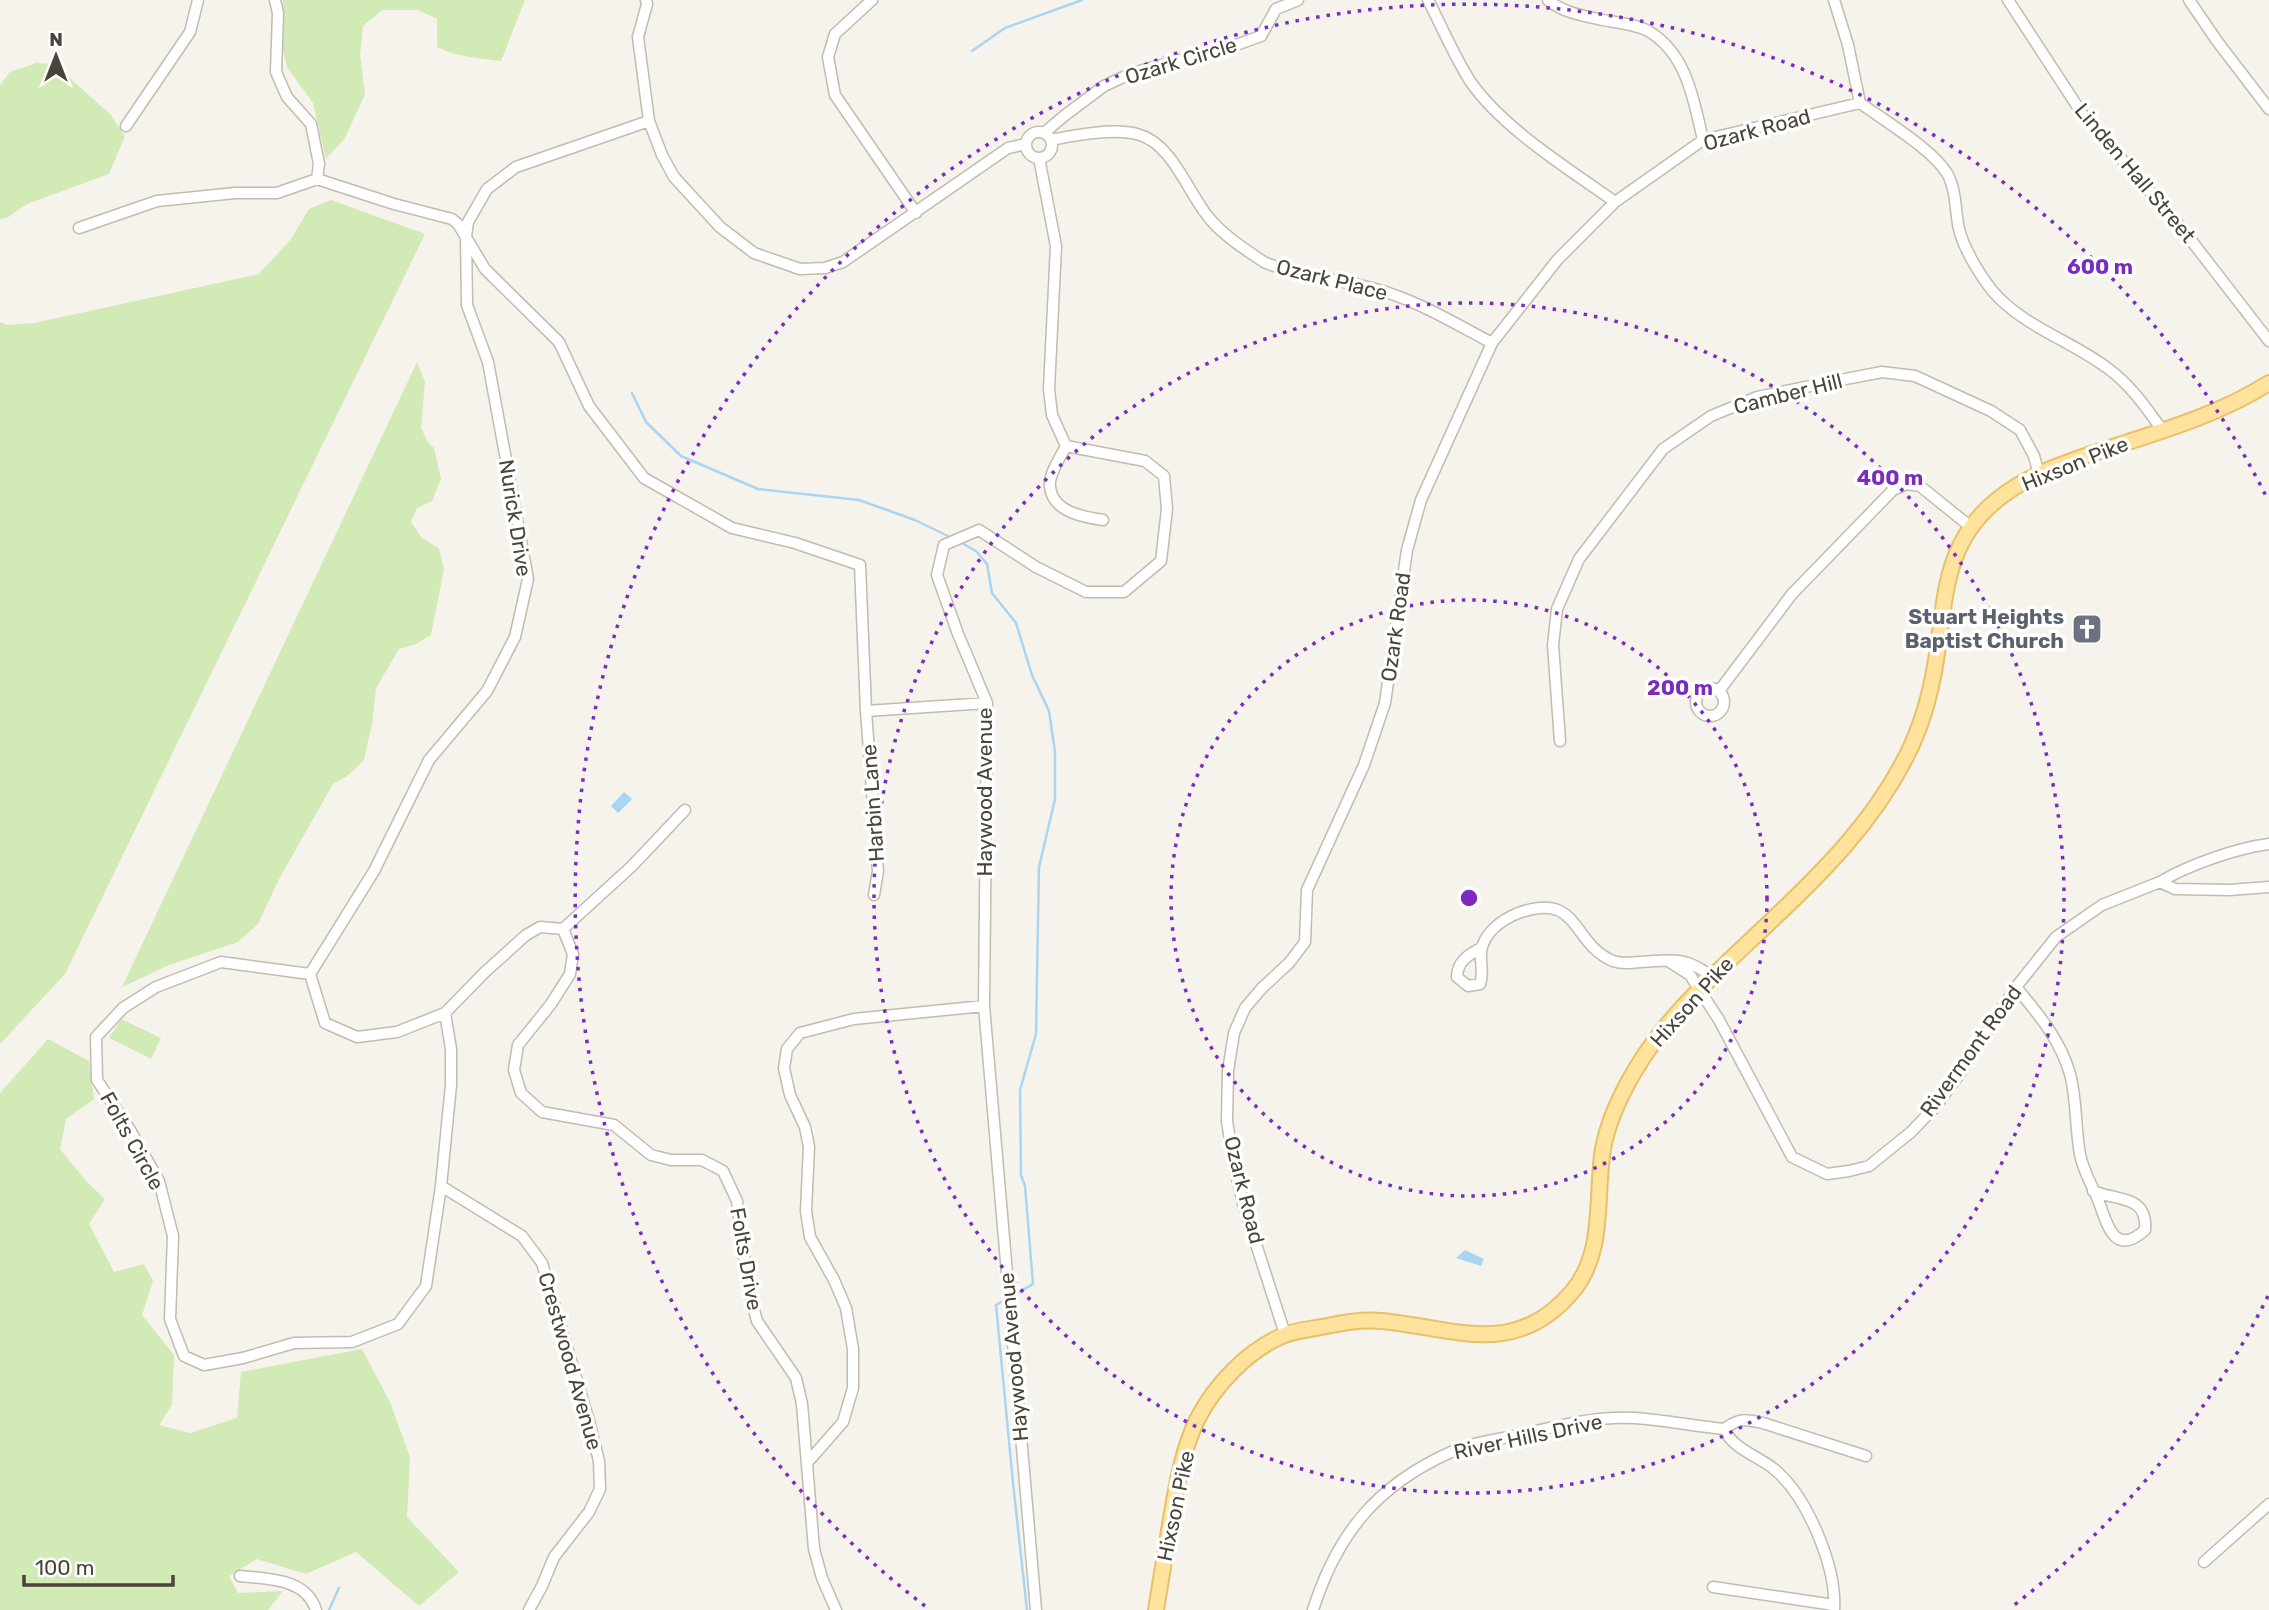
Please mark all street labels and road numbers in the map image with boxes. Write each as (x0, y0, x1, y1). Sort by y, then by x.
street label: Ozark Circle (1122, 32, 1240, 89)
street label: Linden Hall Street (2070, 98, 2201, 248)
street label: Ozark Road (1700, 103, 1813, 156)
street label: Ozark Place (1274, 254, 1390, 305)
street label: Camber Hill (1731, 368, 1845, 419)
street label: Hixson Pike (2018, 431, 2132, 496)
street label: Nurick Drive (494, 458, 537, 578)
street label: Ozark Road (1375, 571, 1416, 683)
street label: Haywood Avenue (972, 707, 997, 877)
street label: Harbin Lane (856, 743, 889, 863)
street label: Hixson Pike (1645, 951, 1739, 1052)
street label: Rivermont Road (1915, 980, 2027, 1121)
street label: Folts Circle (95, 1087, 170, 1194)
street label: Ozark Road (1219, 1133, 1270, 1246)
street label: Folts Drive (725, 1206, 768, 1312)
street label: Crestwood Avenue (533, 1269, 608, 1453)
street label: Haywood Avenue (994, 1272, 1033, 1442)
street label: River Hills Drive (1451, 1409, 1604, 1464)
street label: Hixson Pike (1152, 1448, 1199, 1564)

